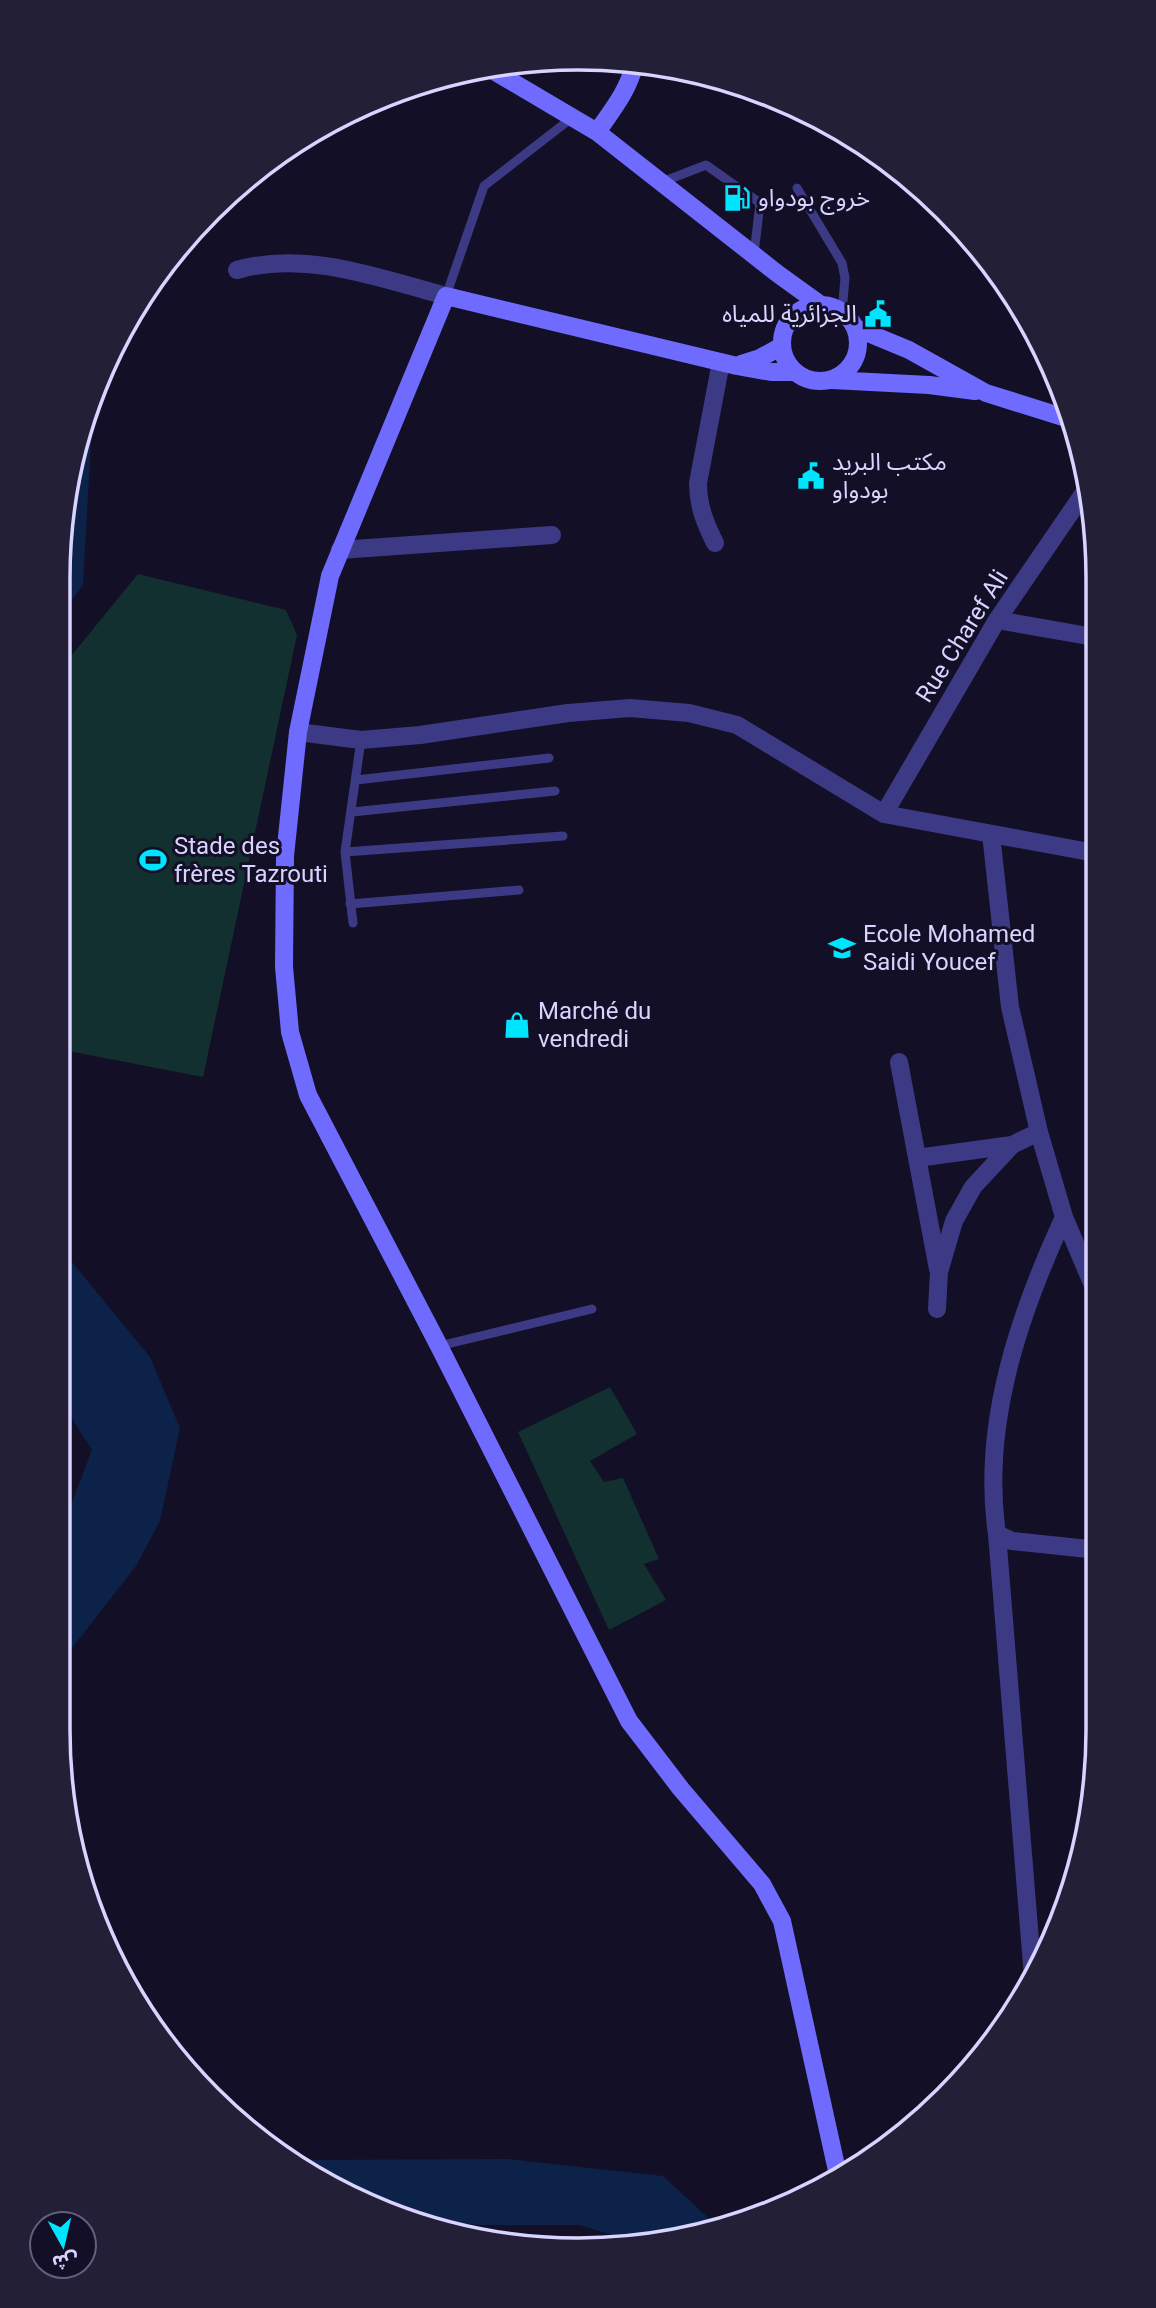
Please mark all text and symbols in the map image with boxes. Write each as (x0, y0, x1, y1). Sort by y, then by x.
fuel station icon: خروج بودواو (722, 183, 752, 213)
place label: خروج بودواو (758, 184, 870, 215)
public building icon: الجزائرية للمياه (863, 299, 893, 329)
place label: الجزائرية للمياه (722, 300, 857, 328)
place label: مكتب البريد بودواو (832, 448, 947, 504)
public building icon: مكتب البريد بودواو (796, 461, 826, 491)
street label: Rue Charef Ali (910, 565, 1014, 707)
place label: Stade des frères Tazrouti (174, 832, 328, 888)
sports icon: Stade des frères Tazrouti (138, 845, 168, 875)
place label: Ecole Mohamed Saidi Youcef (863, 920, 1035, 976)
school or university icon: Ecole Mohamed Saidi Youcef (827, 933, 857, 963)
place label: Marché du vendredi (538, 997, 651, 1053)
shop icon: Marché du vendredi (502, 1010, 532, 1040)
north arrow (28, 2210, 98, 2280)
text: ش (51, 2248, 80, 2275)

